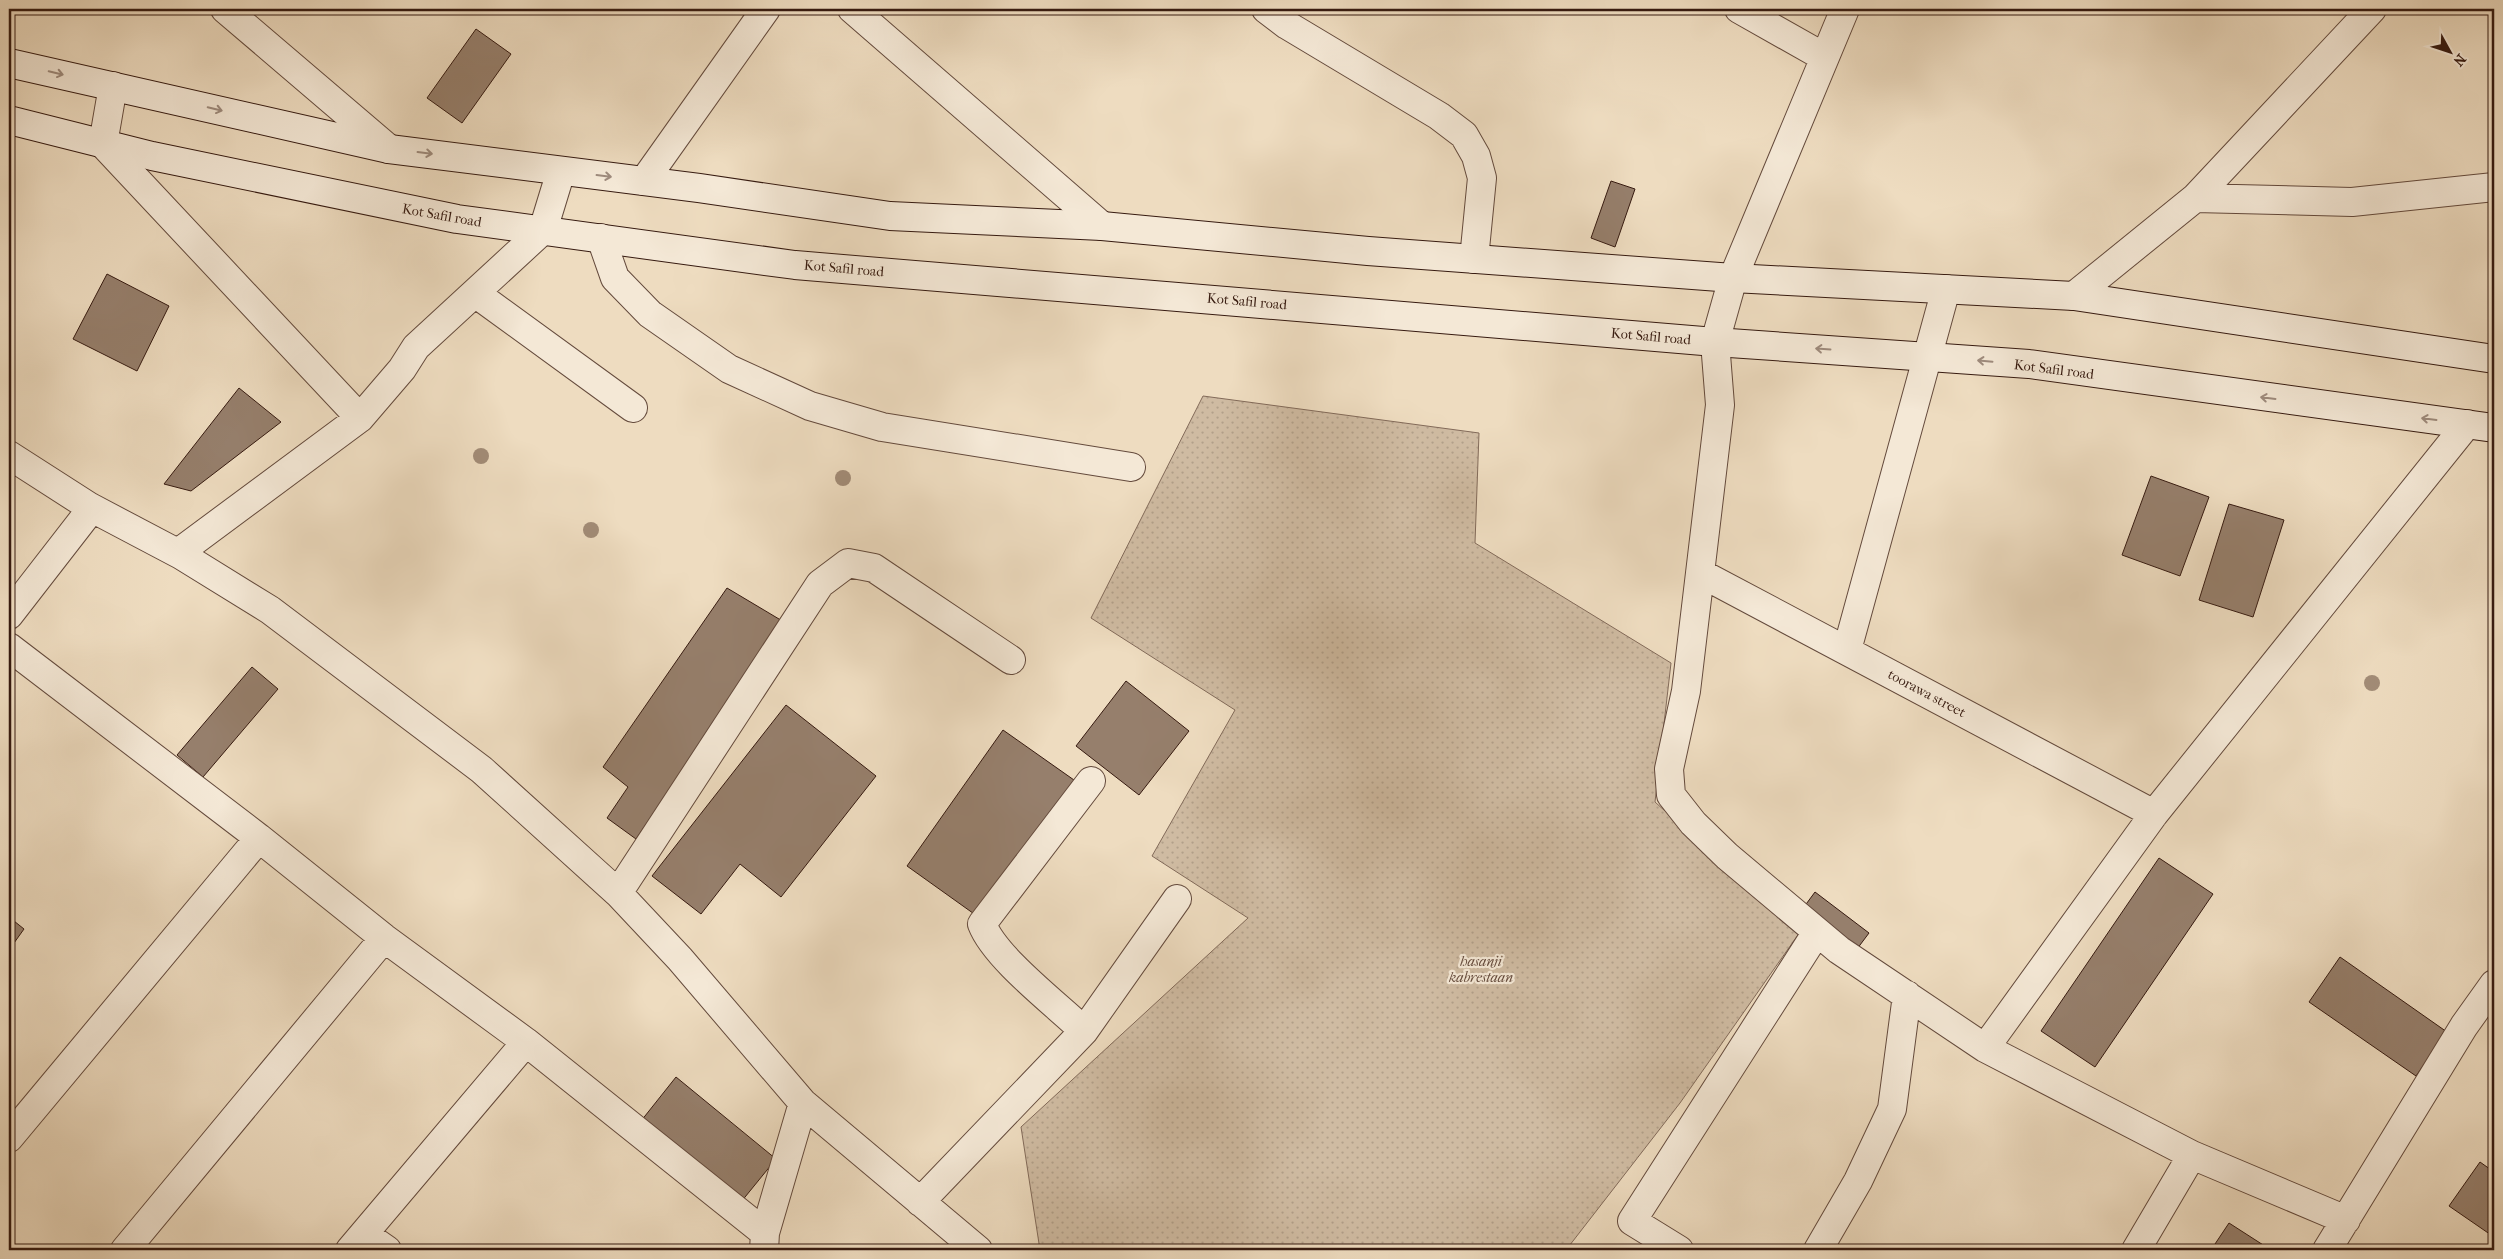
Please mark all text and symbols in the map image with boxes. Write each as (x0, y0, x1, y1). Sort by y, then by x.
north arrow (2426, 28, 2476, 78)
text: N (2449, 51, 2470, 70)
one-way arrow (48, 69, 64, 79)
one-way arrow (206, 105, 222, 114)
one-way arrow (417, 148, 433, 158)
one-way arrow (595, 171, 611, 181)
street label: Kot Safil road (401, 200, 483, 231)
street label: Kot Safil road (803, 257, 885, 281)
street label: Kot Safil road (1206, 290, 1288, 314)
street label: Kot Safil road (1610, 325, 1692, 349)
one-way arrow (1815, 344, 1831, 353)
one-way arrow (1977, 356, 1993, 365)
street label: Kot Safil road (2013, 356, 2095, 383)
one-way arrow (2260, 393, 2276, 403)
one-way arrow (2421, 414, 2437, 424)
street label: toorawa street (1885, 666, 1969, 721)
park label: hasanji kabrestaan (1448, 953, 1513, 986)

